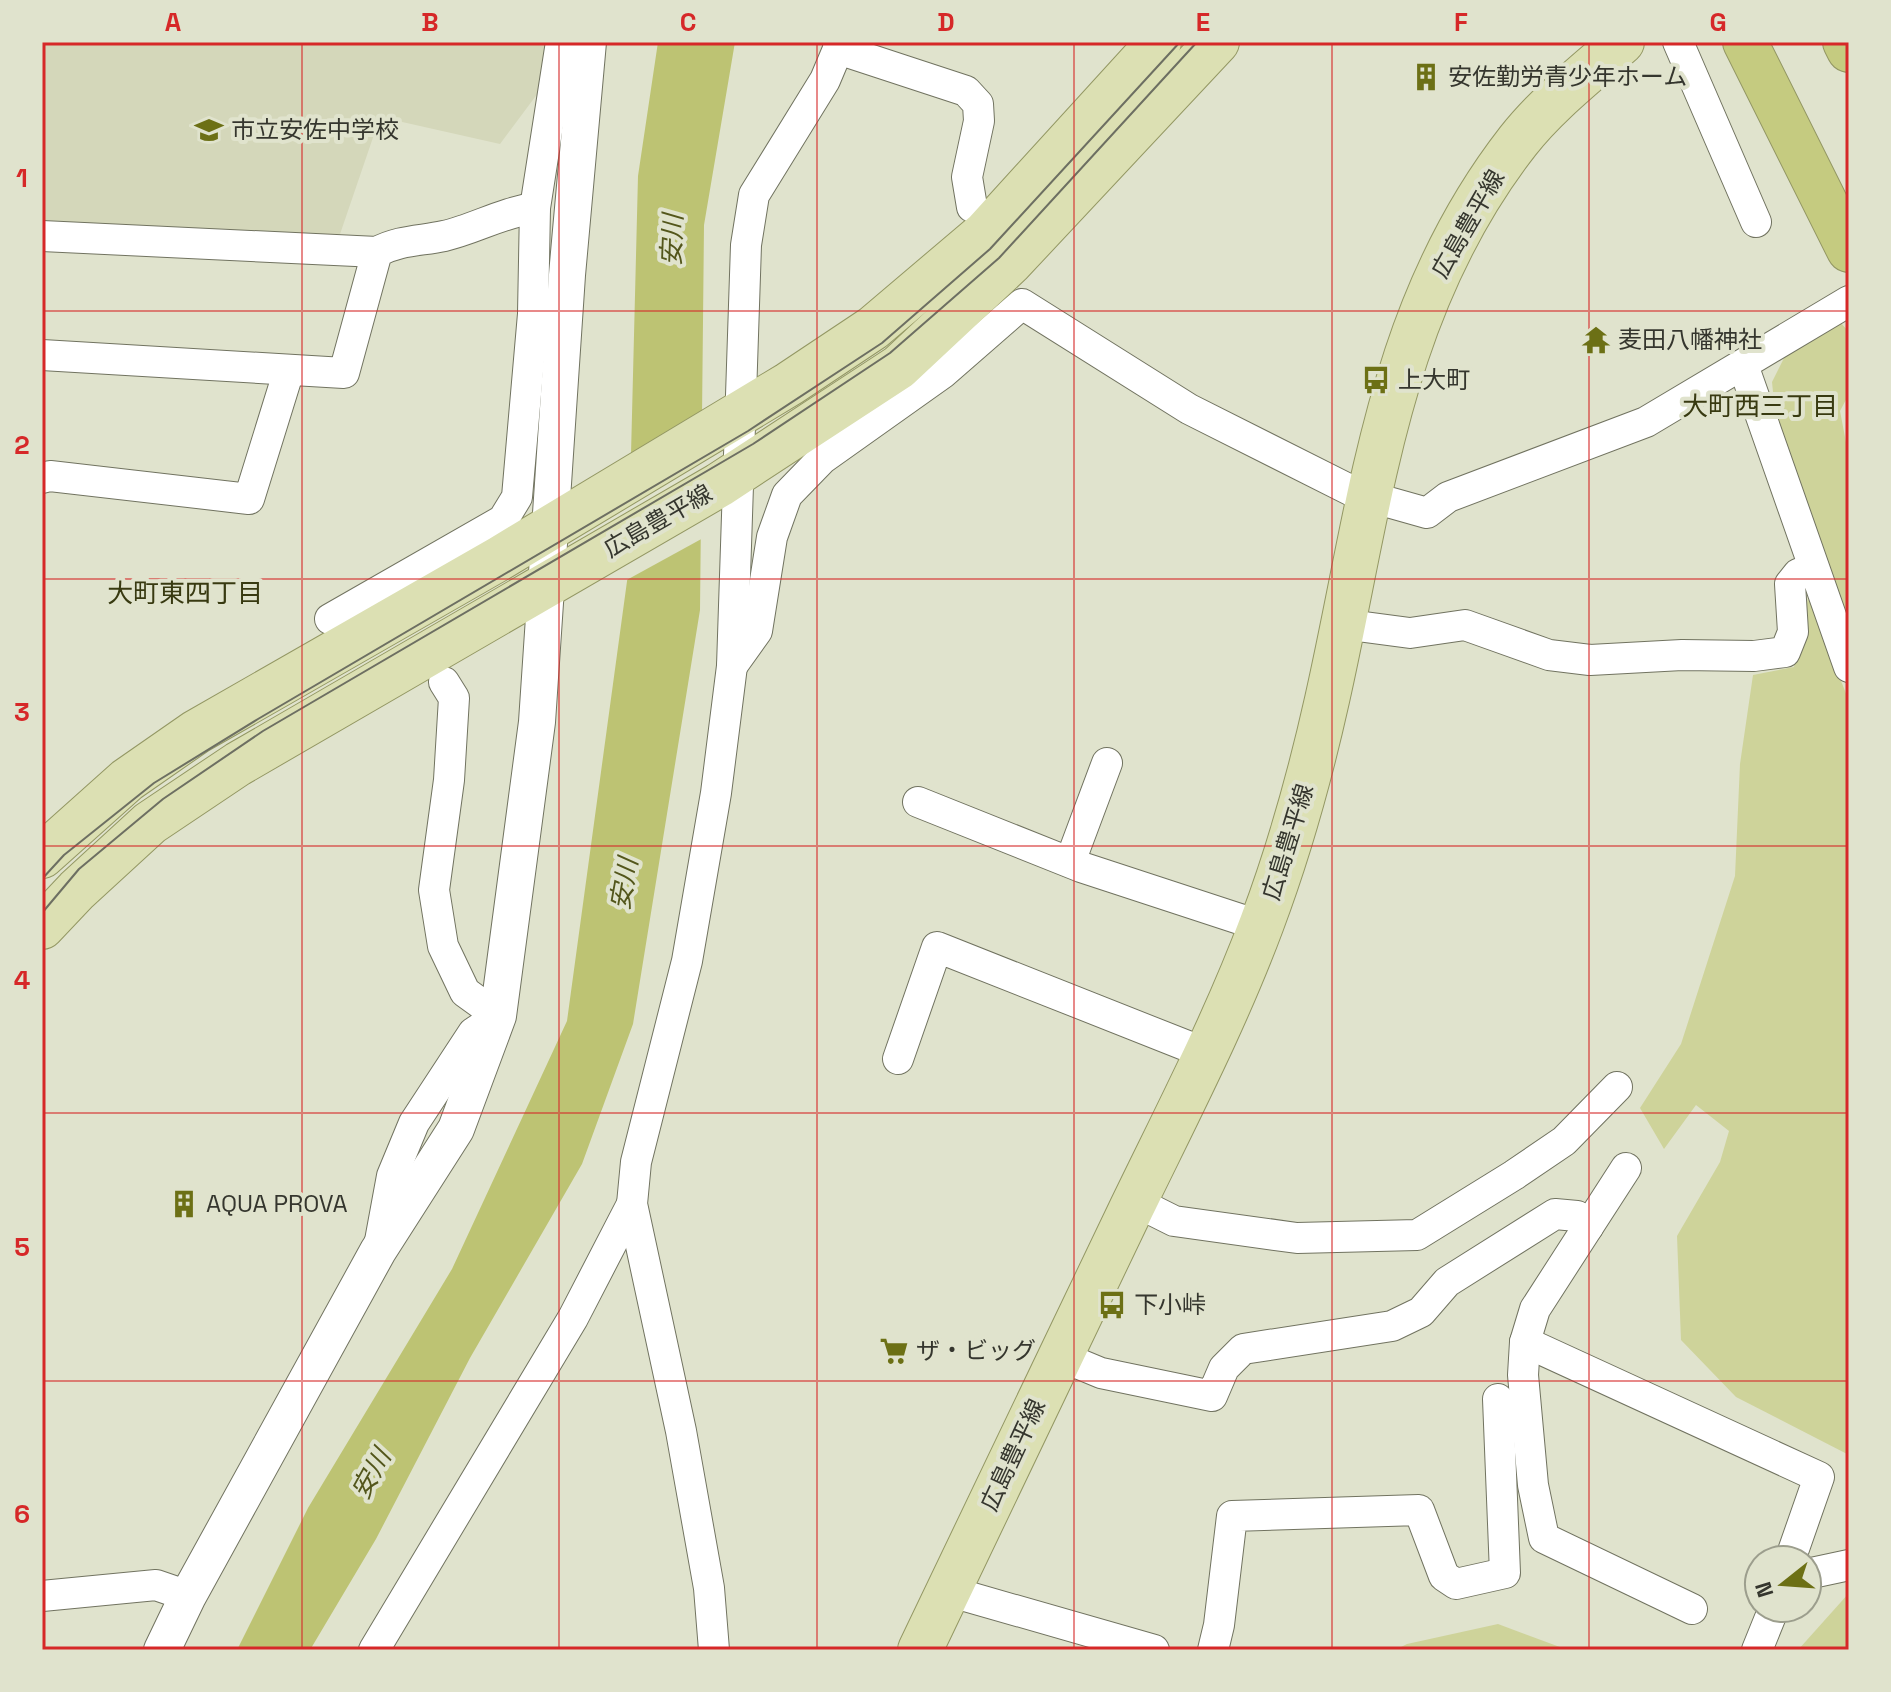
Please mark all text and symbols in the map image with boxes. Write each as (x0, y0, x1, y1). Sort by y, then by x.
text: A (165, 5, 182, 39)
text: B (421, 5, 439, 39)
text: C (680, 5, 696, 39)
text: D (937, 5, 955, 39)
text: E (1196, 5, 1210, 39)
text: F (1454, 5, 1468, 39)
text: G (1709, 5, 1727, 39)
place label: 安佐勤労青少年ホーム (1448, 61, 1687, 92)
building icon: 安佐勤労青少年ホーム (1411, 62, 1441, 92)
place label: 市立安佐中学校 (231, 114, 399, 145)
school or university icon: 市立安佐中学校 (194, 115, 224, 145)
text: 1 (16, 161, 28, 195)
street label: 広島豊平線 (1424, 164, 1511, 283)
water label: 安川 (654, 210, 690, 267)
place label: 麦田八幡神社 (1618, 324, 1762, 355)
temple icon: 麦田八幡神社 (1581, 325, 1611, 355)
place label: 上大町 (1398, 364, 1470, 395)
bus stop icon: 上大町 (1361, 365, 1391, 395)
district label: 大町西三丁目 (1682, 389, 1838, 423)
text: 2 (14, 428, 30, 462)
street label: 広島豊平線 (598, 477, 717, 564)
district label: 大町東四丁目 (107, 576, 263, 610)
text: 3 (14, 695, 30, 729)
street label: 広島豊平線 (1255, 780, 1320, 904)
water label: 安川 (603, 852, 646, 913)
text: 4 (14, 963, 30, 997)
place label: AQUA PROVA (206, 1188, 348, 1219)
building icon: AQUA PROVA (169, 1189, 199, 1219)
text: 5 (14, 1230, 30, 1264)
place label: 下小峠 (1134, 1289, 1206, 1320)
bus stop icon: 下小峠 (1097, 1290, 1127, 1320)
place label: ザ・ビッグ (916, 1335, 1036, 1366)
supermarket icon: ザ・ビッグ (879, 1336, 909, 1366)
street label: 広島豊平線 (973, 1394, 1052, 1516)
water label: 安川 (344, 1440, 400, 1505)
text: 6 (14, 1497, 30, 1531)
north arrow (1743, 1544, 1823, 1624)
text: N (1748, 1579, 1779, 1601)

